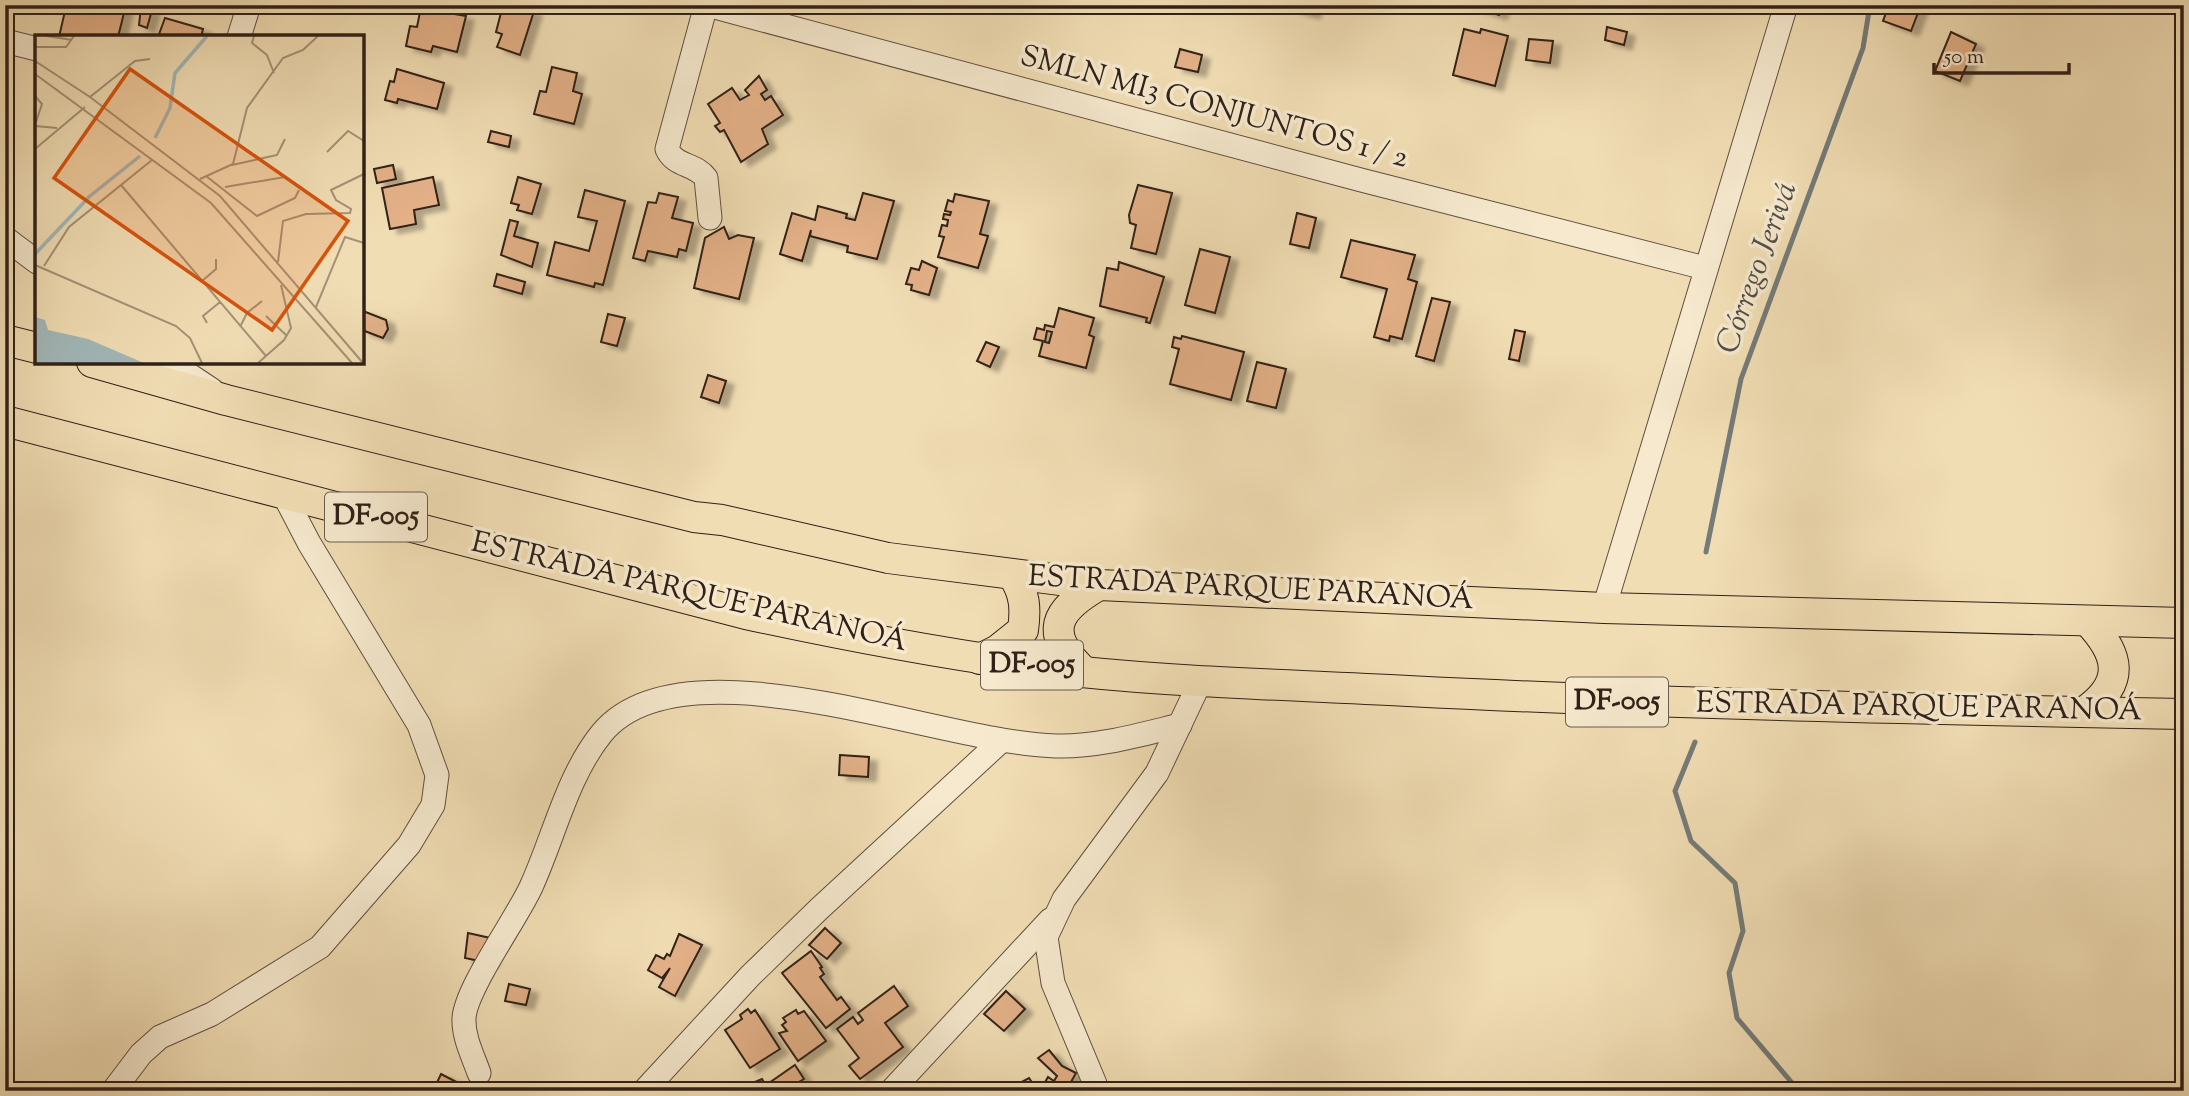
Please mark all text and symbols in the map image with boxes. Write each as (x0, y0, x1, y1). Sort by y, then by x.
scale bar (1934, 32, 2068, 76)
inset map (35, 35, 364, 364)
street label: SMLN MI3 CONJUNTOS 1 / 2 (1015, 35, 1413, 181)
text: 50 m (1943, 43, 1984, 73)
water label: Córrego Jerivá (1706, 176, 1810, 360)
road number: DF-005 (325, 492, 427, 542)
street label: ESTRADA PARQUE PARANOÁ (467, 522, 911, 664)
street label: ESTRADA PARQUE PARANOÁ (1027, 556, 1475, 622)
road number: DF-005 (981, 640, 1083, 690)
road number: DF-005 (1566, 678, 1668, 726)
street label: ESTRADA PARQUE PARANOÁ (1696, 683, 2142, 733)

